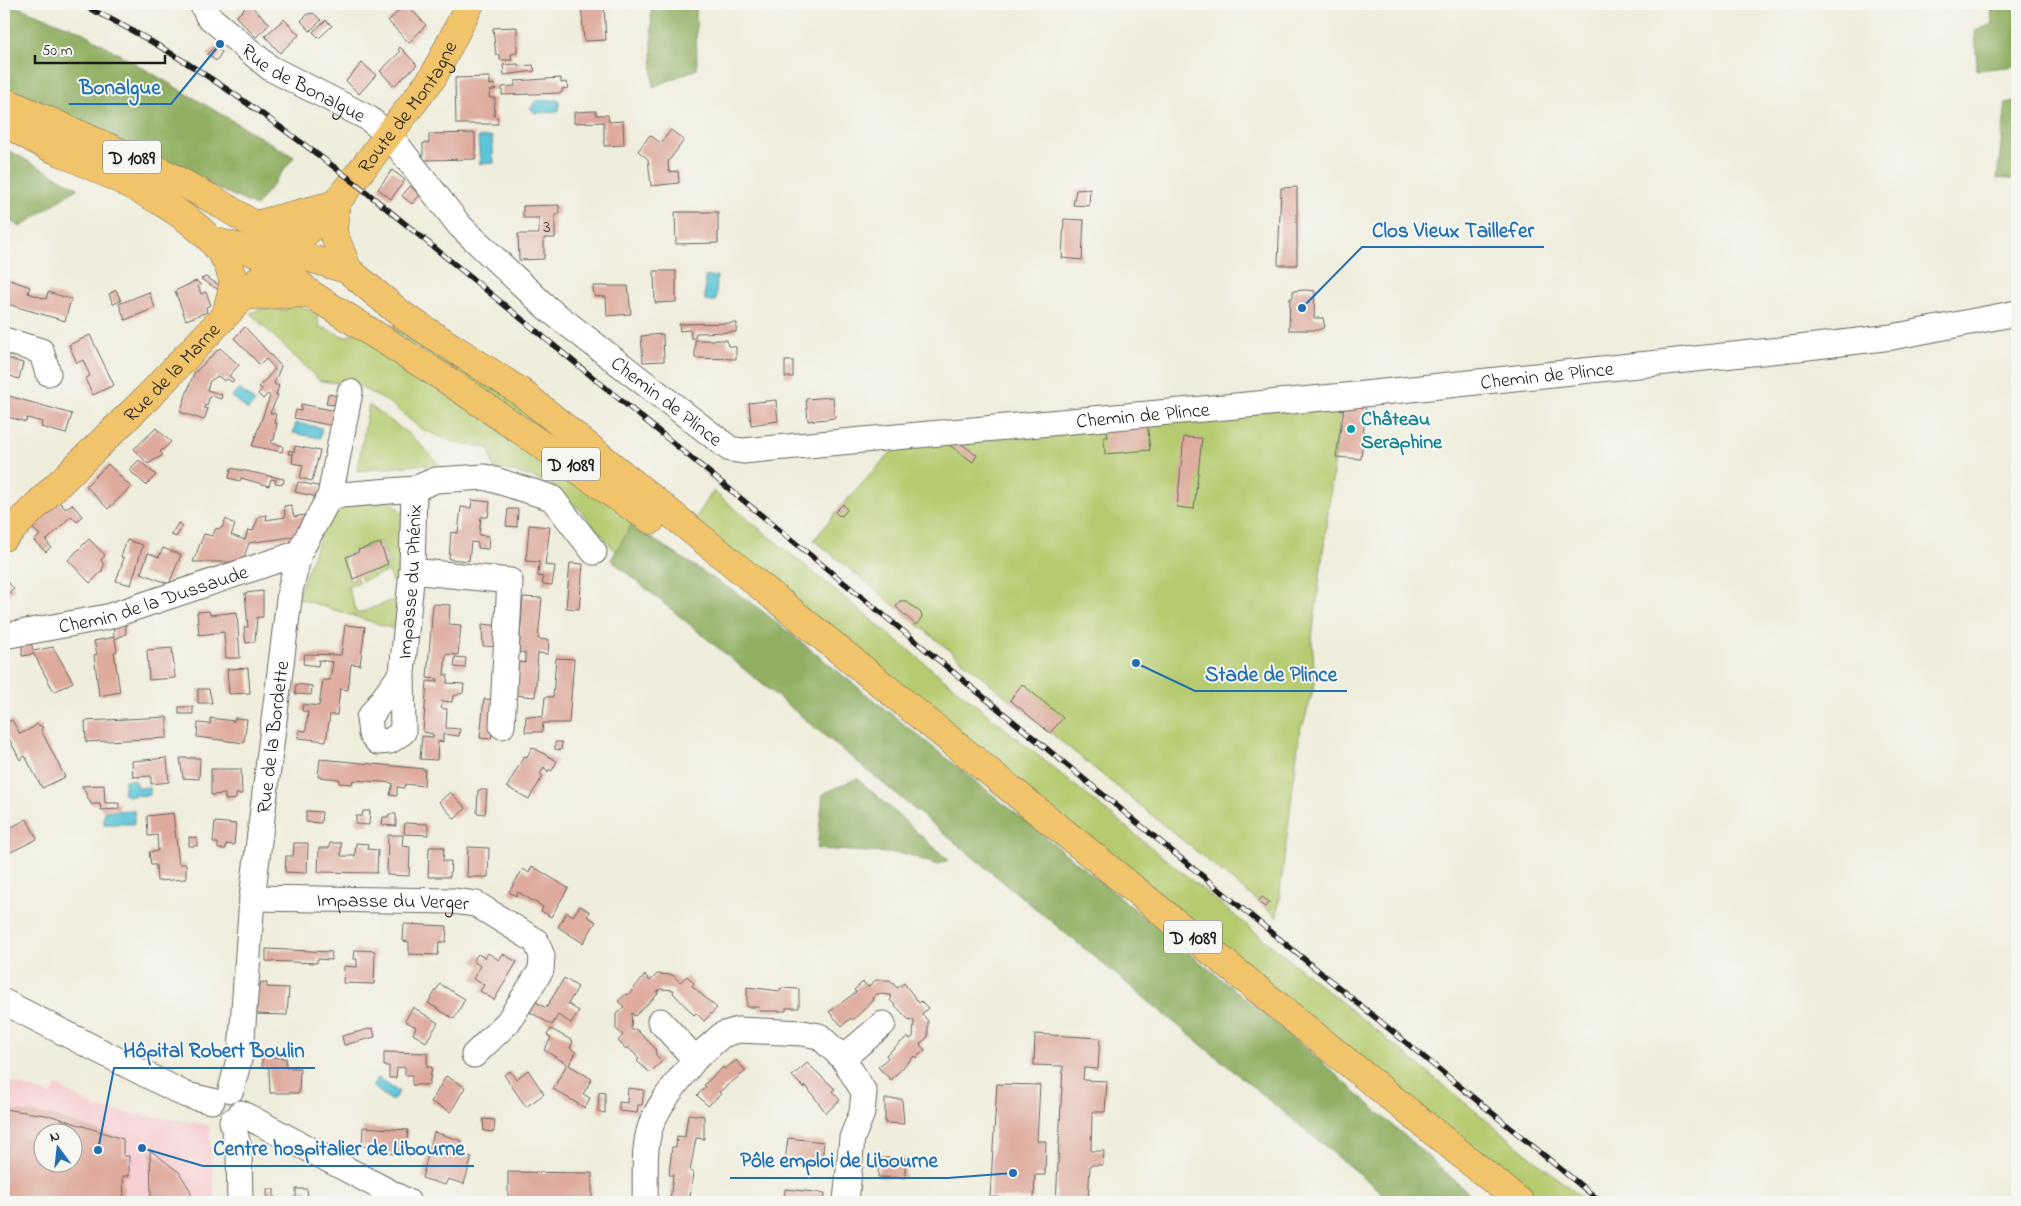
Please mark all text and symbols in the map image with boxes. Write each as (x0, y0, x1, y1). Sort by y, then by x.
scale bar (35, 32, 165, 64)
street label: Route de Montagne (352, 37, 466, 180)
street label: Rue de Bonalgue (234, 38, 370, 131)
text: 50 m (42, 40, 73, 62)
callout: Bonalgue (69, 68, 171, 104)
text: Bonalgue (78, 74, 161, 106)
road number: D 1089 (103, 140, 161, 173)
callout: Clos Vieux Taillefer (1362, 211, 1544, 247)
house number: 3 (543, 215, 551, 241)
text: Clos Vieux Taillefer (1372, 217, 1534, 247)
street label: Rue de la Marne (118, 317, 228, 430)
street label: Chemin de Plince (604, 350, 727, 455)
street label: Chemin de Plince (1479, 356, 1615, 399)
street label: Chemin de Plince (1075, 396, 1211, 437)
place label: Château Seraphine (1361, 406, 1443, 458)
marker: Château Seraphine (1345, 423, 1357, 435)
road number: D 1089 (542, 448, 600, 480)
street label: Impasse du Phénix (391, 504, 431, 661)
street label: Chemin de la Dussaude (57, 559, 252, 643)
callout: Stade de Plince (1195, 655, 1347, 691)
street label: Rue de la Bordette (251, 659, 298, 815)
text: Stade de Plince (1205, 661, 1338, 691)
street label: Impasse du Verger (316, 887, 472, 920)
road number: D 1089 (1164, 920, 1222, 954)
callout: Hôpital Robert Boulin (114, 1032, 315, 1068)
text: Hôpital Robert Boulin (123, 1037, 305, 1067)
north arrow (32, 1124, 82, 1174)
text: N (48, 1126, 62, 1148)
callout: Centre hospitalier de Libourne (203, 1130, 474, 1166)
text: Centre hospitalier de Libourne (213, 1135, 465, 1165)
callout: Pôle emploi de Libourne (730, 1142, 948, 1178)
text: Pôle emploi de Libourne (740, 1147, 938, 1177)

